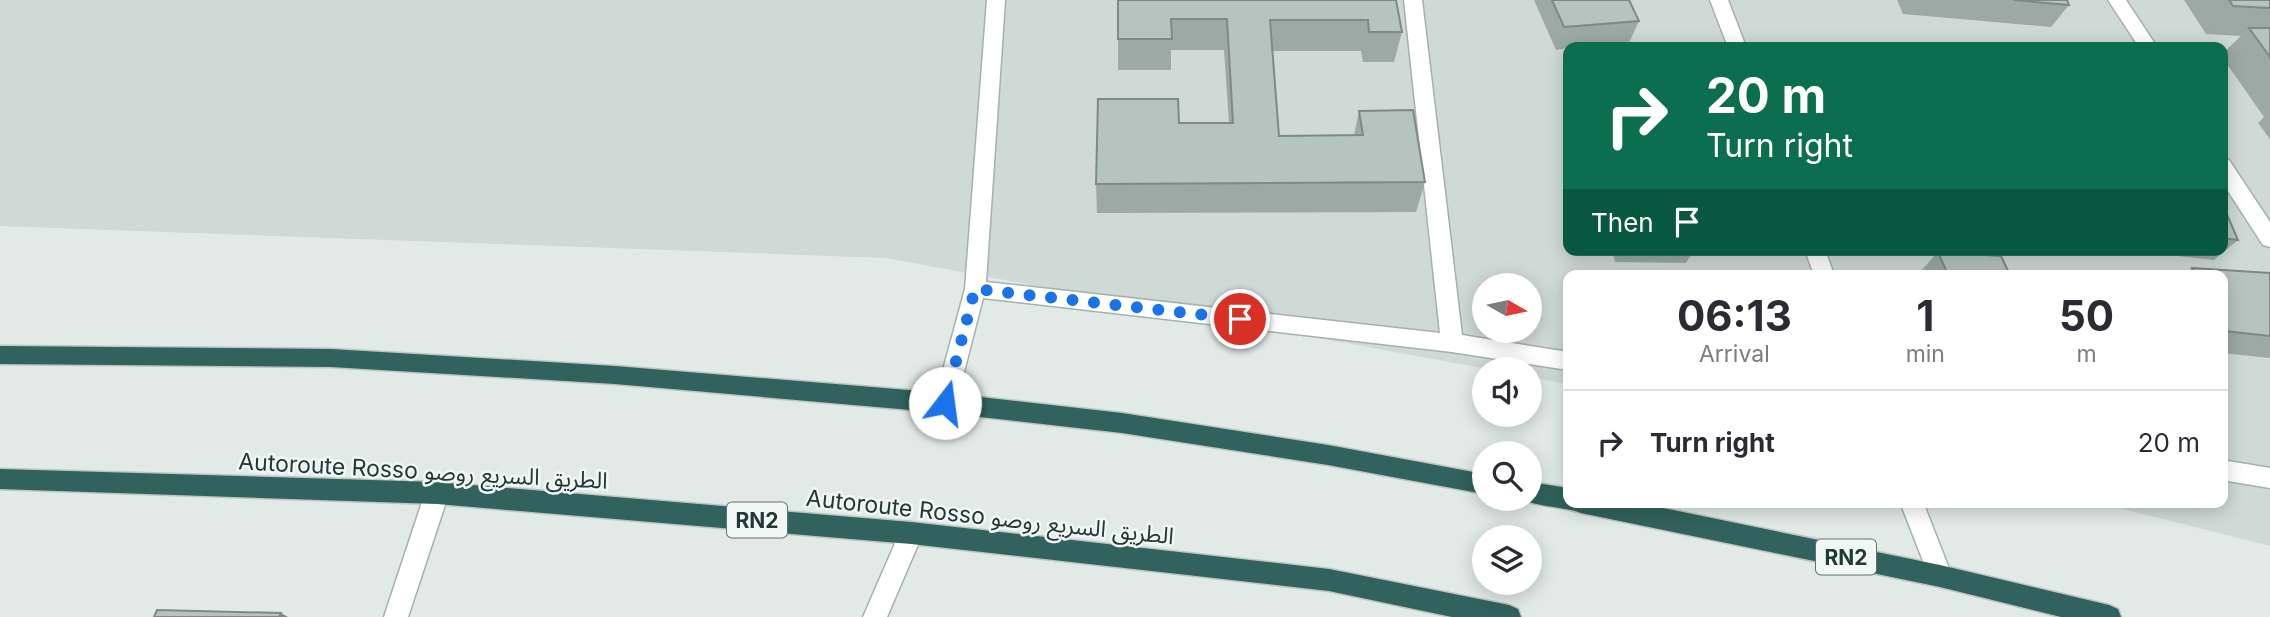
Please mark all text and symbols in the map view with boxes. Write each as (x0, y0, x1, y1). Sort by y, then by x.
text: 20 m (1706, 66, 1826, 125)
icon: right (1591, 70, 1682, 161)
text: Turn right (1706, 126, 1853, 165)
icon: arrive (1668, 203, 1706, 241)
text: Then (1591, 207, 1654, 238)
north arrow (1472, 273, 1542, 343)
map controls (1472, 273, 1542, 595)
pin (1210, 289, 1270, 349)
text: 06:13 (1677, 290, 1792, 341)
text: 1 (1916, 290, 1934, 341)
text: 50 (2059, 290, 2114, 341)
icon: arrive (1221, 300, 1259, 338)
text: Arrival (1699, 340, 1770, 368)
text: min (1906, 340, 1945, 368)
text: m (2076, 340, 2097, 368)
button: sound (1472, 357, 1542, 427)
position arrow (908, 366, 982, 440)
icon: right (1591, 424, 1629, 462)
text: Turn right (1650, 427, 1775, 458)
text: 20 m (2138, 427, 2200, 458)
button: search (1472, 441, 1542, 511)
street label: Autoroute Rosso الطريق السريع روصو (238, 447, 608, 498)
street label: Autoroute Rosso الطريق السريع روصو (804, 484, 1175, 553)
road number: RN2 (727, 503, 787, 538)
button: layers (1472, 525, 1542, 595)
road number: RN2 (1816, 540, 1876, 574)

